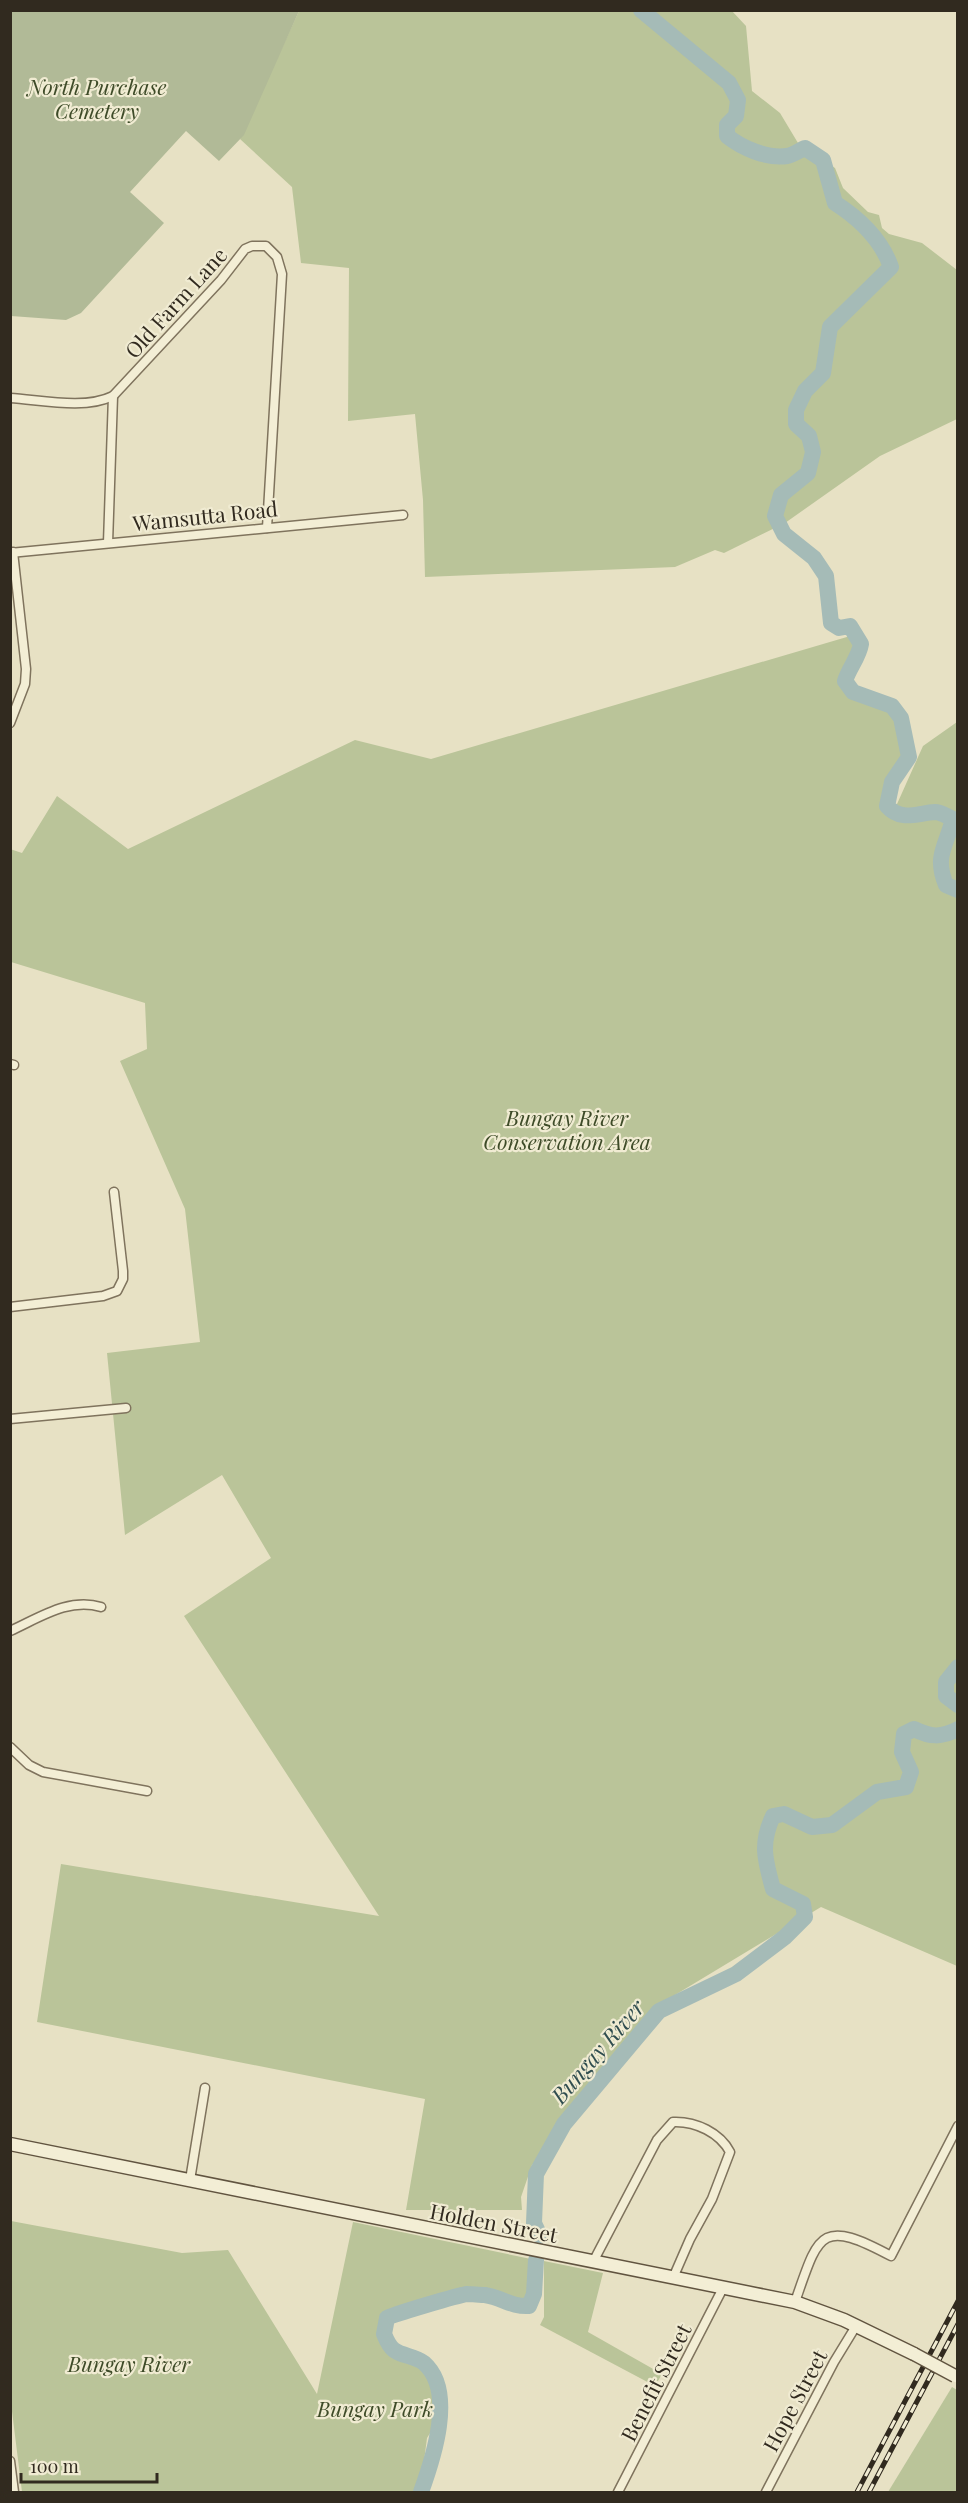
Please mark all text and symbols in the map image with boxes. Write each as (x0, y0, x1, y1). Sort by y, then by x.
park label: North Purchase Cemetery (26, 72, 166, 124)
street label: Old Farm Lane (118, 241, 232, 363)
street label: Wamsutta Road (130, 493, 279, 537)
park label: Bungay River Conservation Area (483, 1103, 651, 1155)
water label: Bungay River (543, 1992, 651, 2110)
street label: Holden Street (428, 2196, 561, 2248)
street label: Benefit Street (613, 2318, 697, 2446)
street label: Hope Street (755, 2344, 833, 2456)
park label: Bungay River (67, 2349, 191, 2377)
park label: Bungay Park (316, 2394, 433, 2422)
scale bar (21, 2446, 158, 2484)
text: 100 m (30, 2454, 79, 2478)

